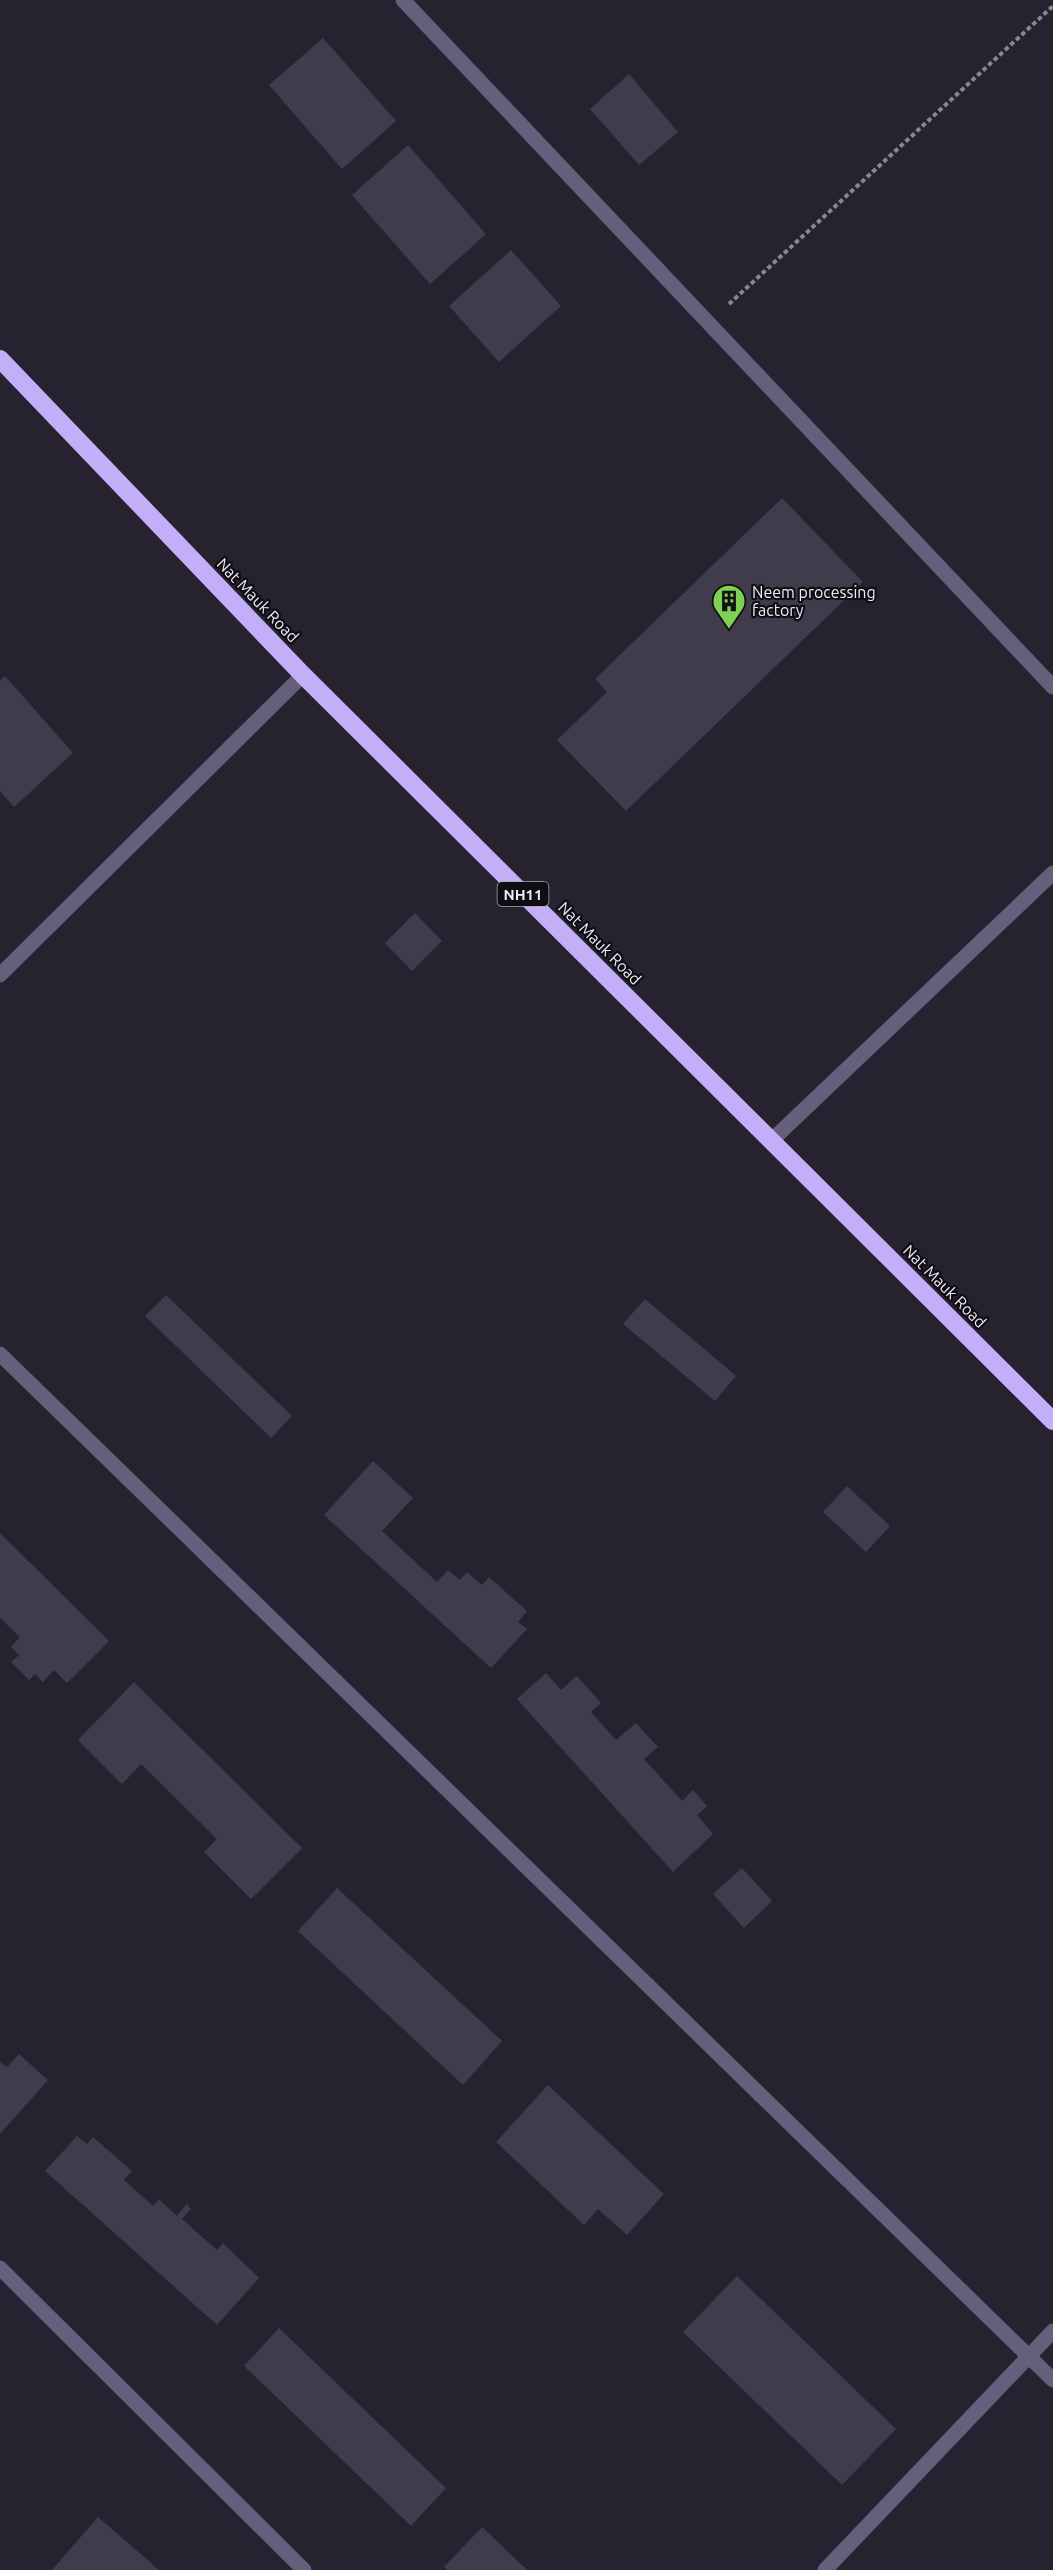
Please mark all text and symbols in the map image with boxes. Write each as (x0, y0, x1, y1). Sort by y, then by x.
street label: Nat Mauk Road (213, 554, 303, 646)
building icon: Neem processing factory (711, 583, 747, 630)
place label: Neem processing factory (752, 583, 876, 619)
road number: NH11 (498, 882, 548, 906)
street label: Nat Mauk Road (555, 898, 645, 988)
street label: Nat Mauk Road (900, 1241, 990, 1331)

